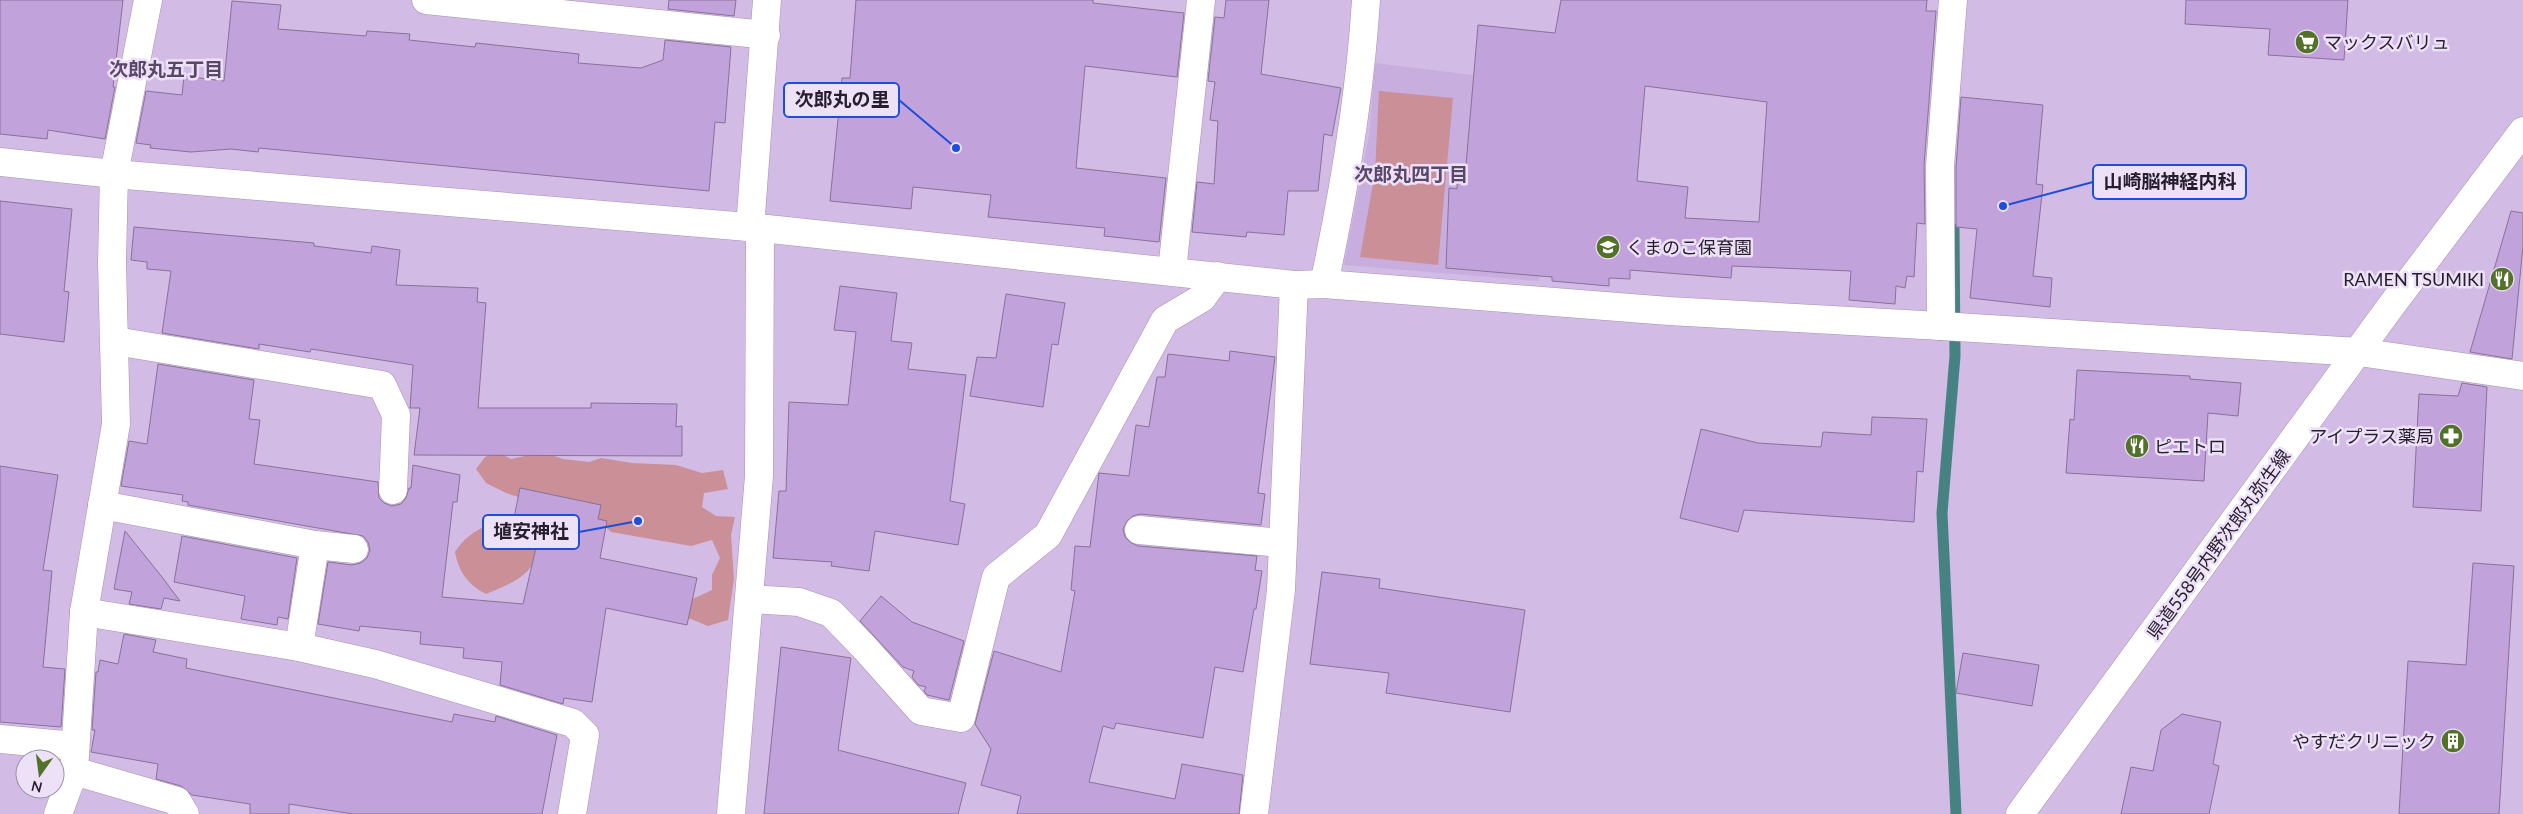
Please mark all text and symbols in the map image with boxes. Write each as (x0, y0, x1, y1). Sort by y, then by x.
supermarket icon: マックスバリュ (2294, 29, 2320, 55)
place label: マックスバリュ (2324, 31, 2449, 53)
district label: 次郎丸五丁目 (109, 57, 223, 80)
callout: 次郎丸の里 (784, 83, 899, 117)
text: 次郎丸の里 (794, 87, 890, 110)
district label: 次郎丸四丁目 (1354, 162, 1468, 185)
callout: 山崎脳神経内科 (2093, 165, 2246, 199)
text: 山崎脳神経内科 (2103, 169, 2237, 192)
school or university icon: くまのこ保育園 (1595, 234, 1621, 260)
place label: くまのこ保育園 (1626, 236, 1752, 258)
restaurant icon: RAMEN TSUMIKI (2489, 266, 2515, 292)
place label: RAMEN TSUMIKI (2343, 268, 2484, 290)
pharmacy icon: アイプラス薬局 (2438, 423, 2464, 449)
place label: アイプラス薬局 (2309, 425, 2434, 447)
restaurant icon: ピエトロ (2124, 433, 2150, 459)
place label: ピエトロ (2154, 435, 2226, 457)
street label: 県道558号内野次郎丸弥生線 (2142, 445, 2294, 643)
callout: 埴安神社 (483, 515, 579, 549)
text: 埴安神社 (493, 519, 569, 542)
building icon: やすだクリニック (2440, 728, 2466, 754)
place label: やすだクリニック (2292, 730, 2436, 752)
north arrow (15, 749, 65, 799)
text: N (29, 778, 44, 797)

